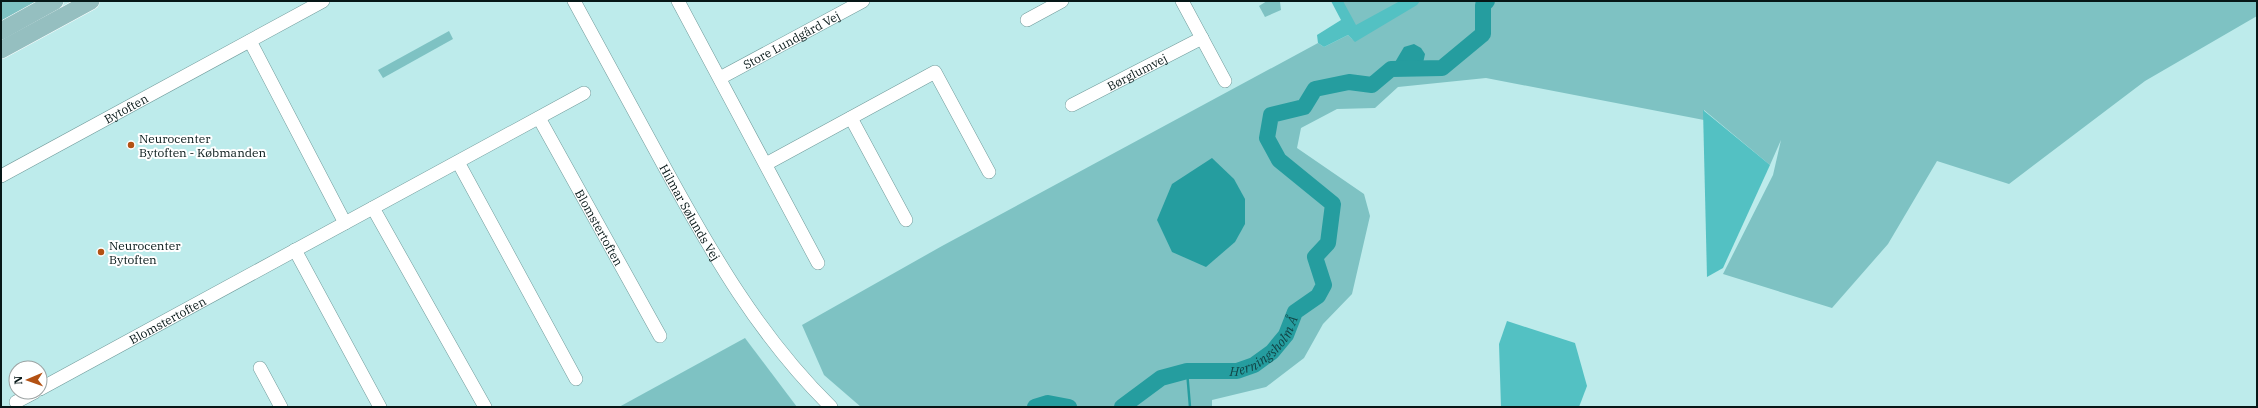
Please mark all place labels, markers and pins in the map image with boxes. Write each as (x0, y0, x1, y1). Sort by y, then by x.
place label: Neurocenter Bytoften - Købmanden (139, 131, 267, 160)
marker: Neurocenter Bytoften - Købmanden (126, 140, 136, 150)
place label: Neurocenter Bytoften (109, 238, 181, 267)
marker: Neurocenter Bytoften (96, 247, 106, 257)

